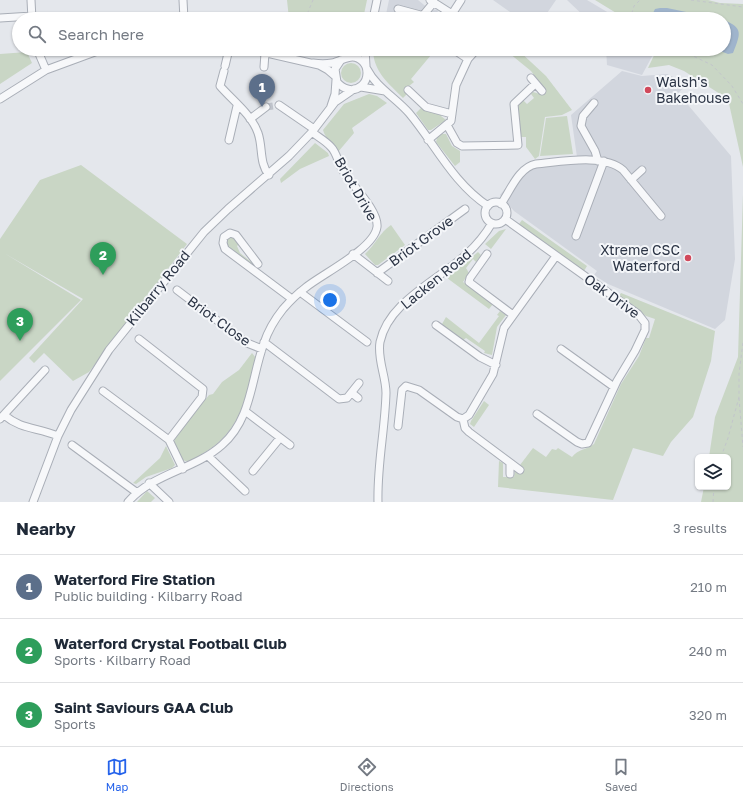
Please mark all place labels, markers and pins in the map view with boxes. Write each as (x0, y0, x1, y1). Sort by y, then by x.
place label: Walsh's Bakehouse (656, 73, 730, 106)
pin: 1 (249, 74, 275, 107)
marker: Walsh's Bakehouse (643, 85, 653, 95)
place label: Xtreme CSC Waterford (600, 241, 680, 274)
pin: 2 (90, 242, 116, 275)
marker: Xtreme CSC Waterford (683, 253, 693, 263)
pin: 3 (7, 308, 33, 341)

